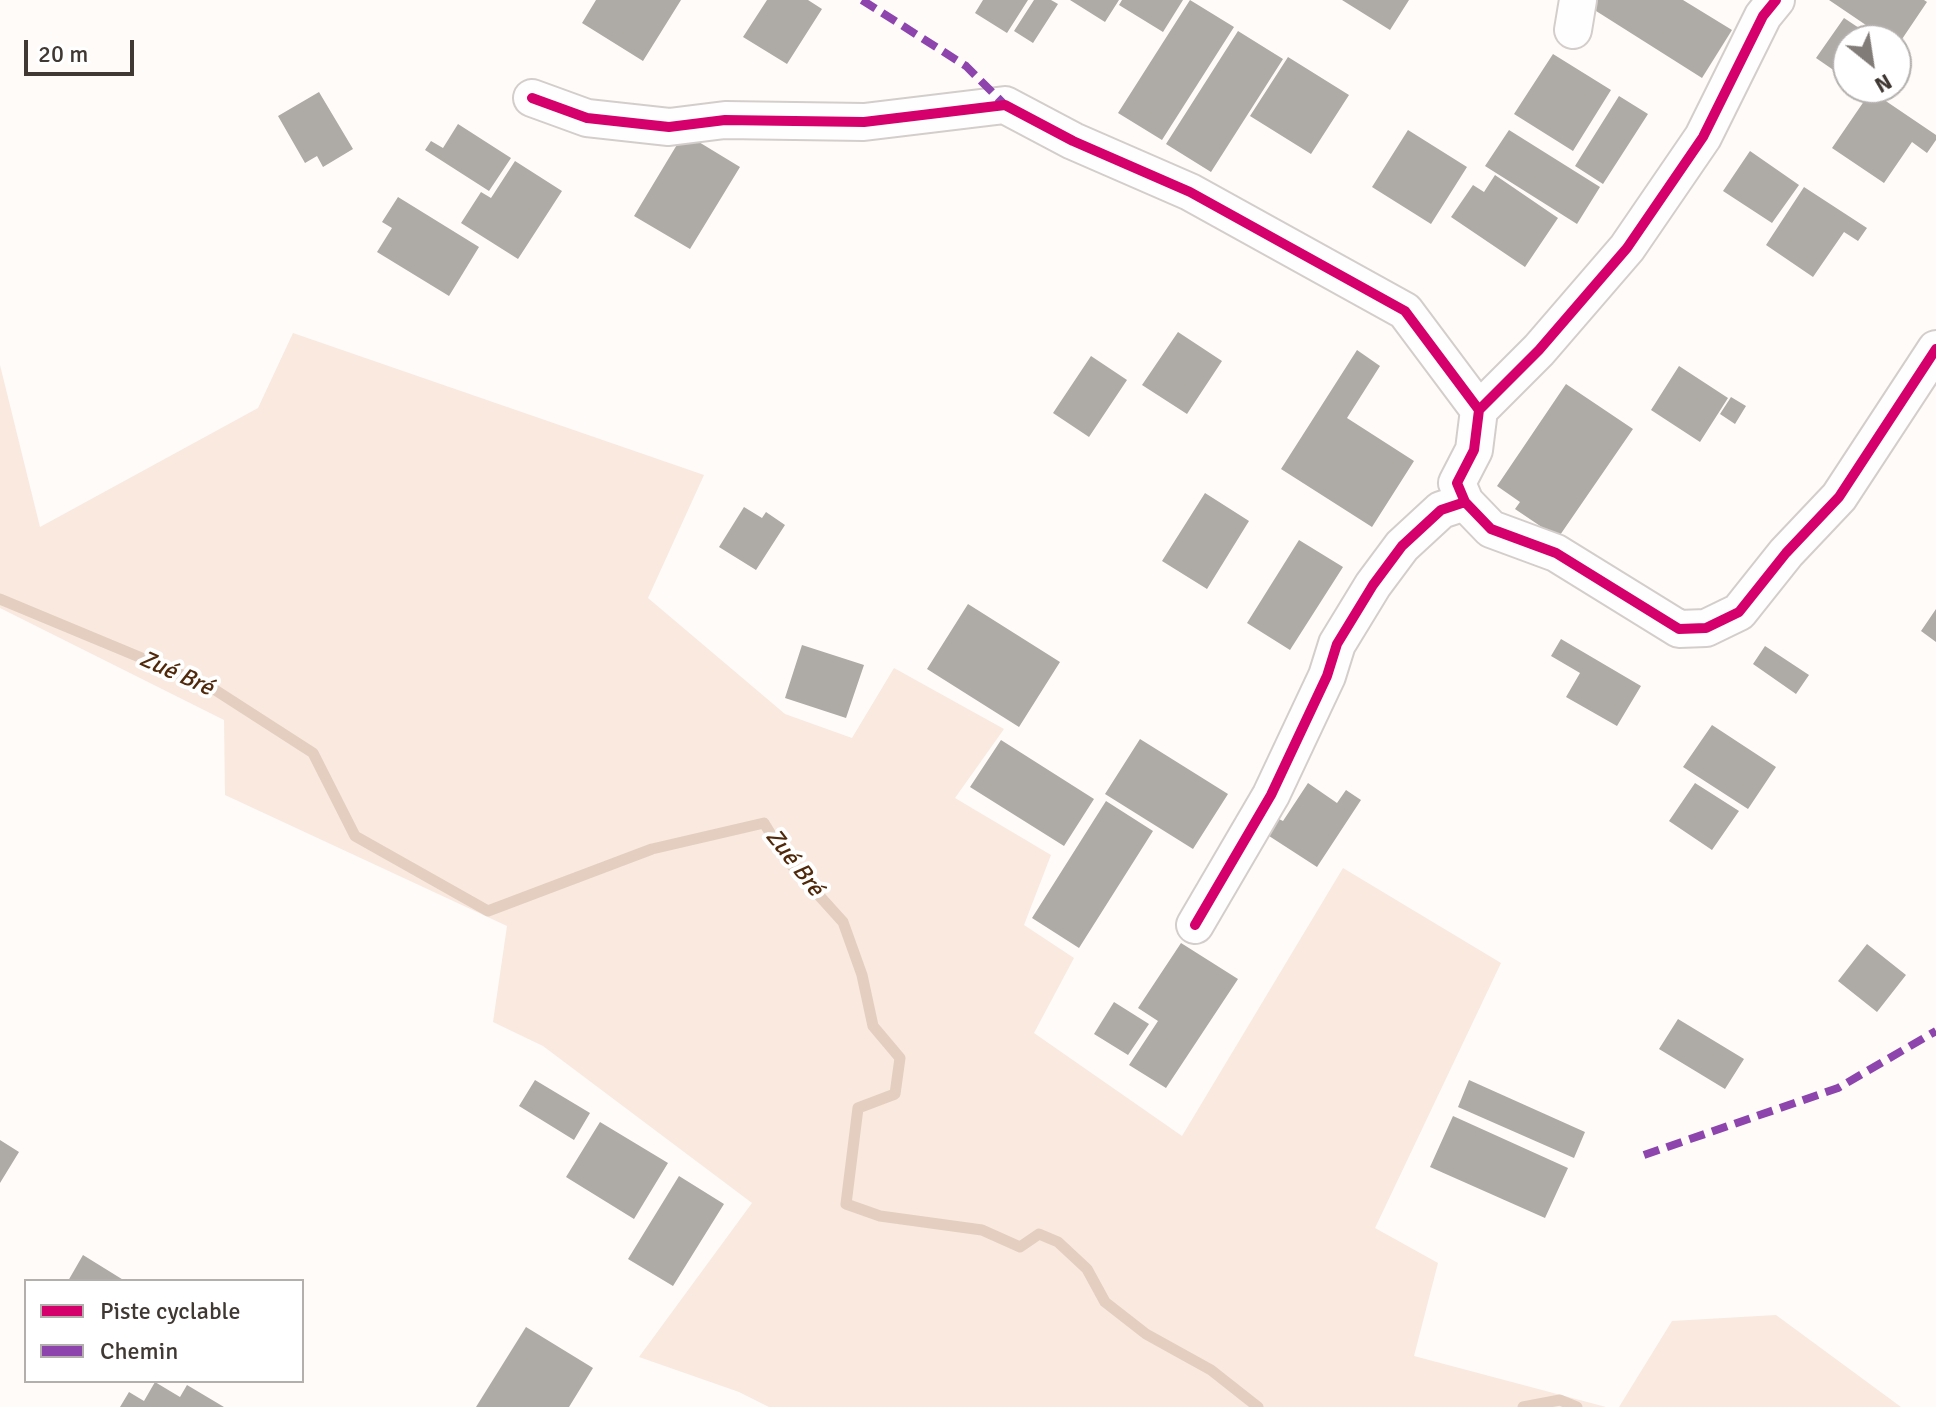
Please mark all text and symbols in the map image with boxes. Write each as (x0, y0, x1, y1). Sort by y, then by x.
scale bar (28, 24, 138, 74)
north arrow (1832, 24, 1912, 104)
text: 20 m (38, 39, 88, 69)
text: N (1870, 68, 1897, 99)
water label: Zué Bré (135, 645, 217, 703)
water label: Zué Bré (759, 823, 829, 903)
legend (24, 1279, 304, 1383)
text: Piste cyclable (100, 1296, 240, 1326)
text: Chemin (100, 1336, 178, 1366)

